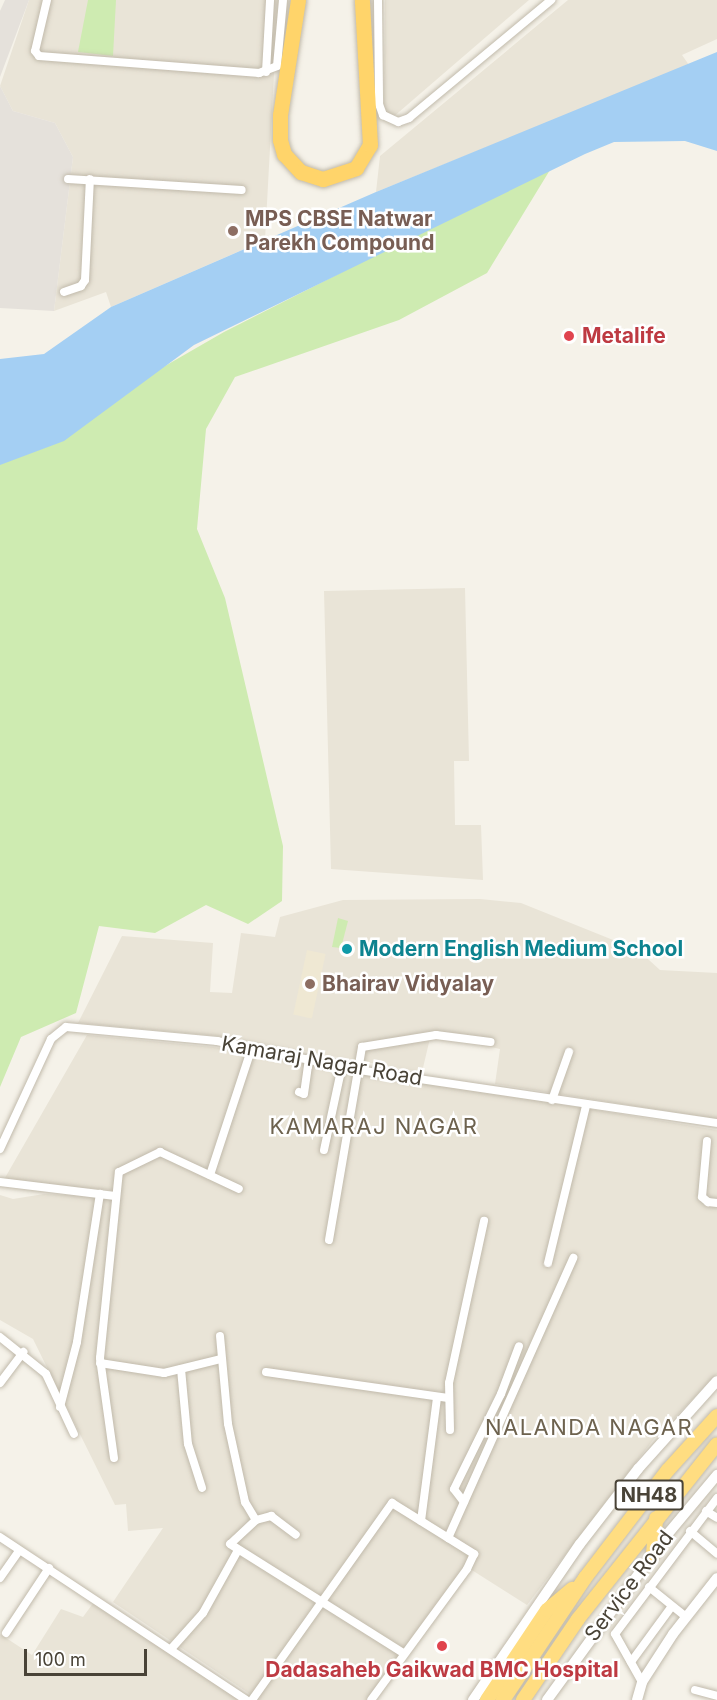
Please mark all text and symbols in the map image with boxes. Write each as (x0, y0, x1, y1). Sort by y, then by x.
place label: MPS CBSE Natwar Parekh Compound (245, 206, 434, 256)
marker: MPS CBSE Natwar Parekh Compound (226, 224, 240, 238)
place label: Metalife (582, 323, 666, 349)
marker: Metalife (560, 327, 578, 345)
place label: Modern English Medium School (359, 936, 683, 962)
marker: Modern English Medium School (340, 942, 354, 956)
place label: Bhairav Vidyalay (322, 971, 494, 997)
marker: Bhairav Vidyalay (303, 977, 317, 991)
street label: Kamaraj Nagar Road (220, 1031, 424, 1091)
district label: KAMARAJ NAGAR (270, 1114, 478, 1140)
district label: NALANDA NAGAR (485, 1415, 693, 1441)
road number: NH48 (614, 1478, 684, 1512)
street label: Service Road (579, 1526, 679, 1646)
scale bar (27, 1637, 150, 1675)
marker: Dadasaheb Gaikwad BMC Hospital (433, 1637, 451, 1655)
text: 100 m (35, 1649, 86, 1670)
place label: Dadasaheb Gaikwad BMC Hospital (265, 1657, 619, 1683)

